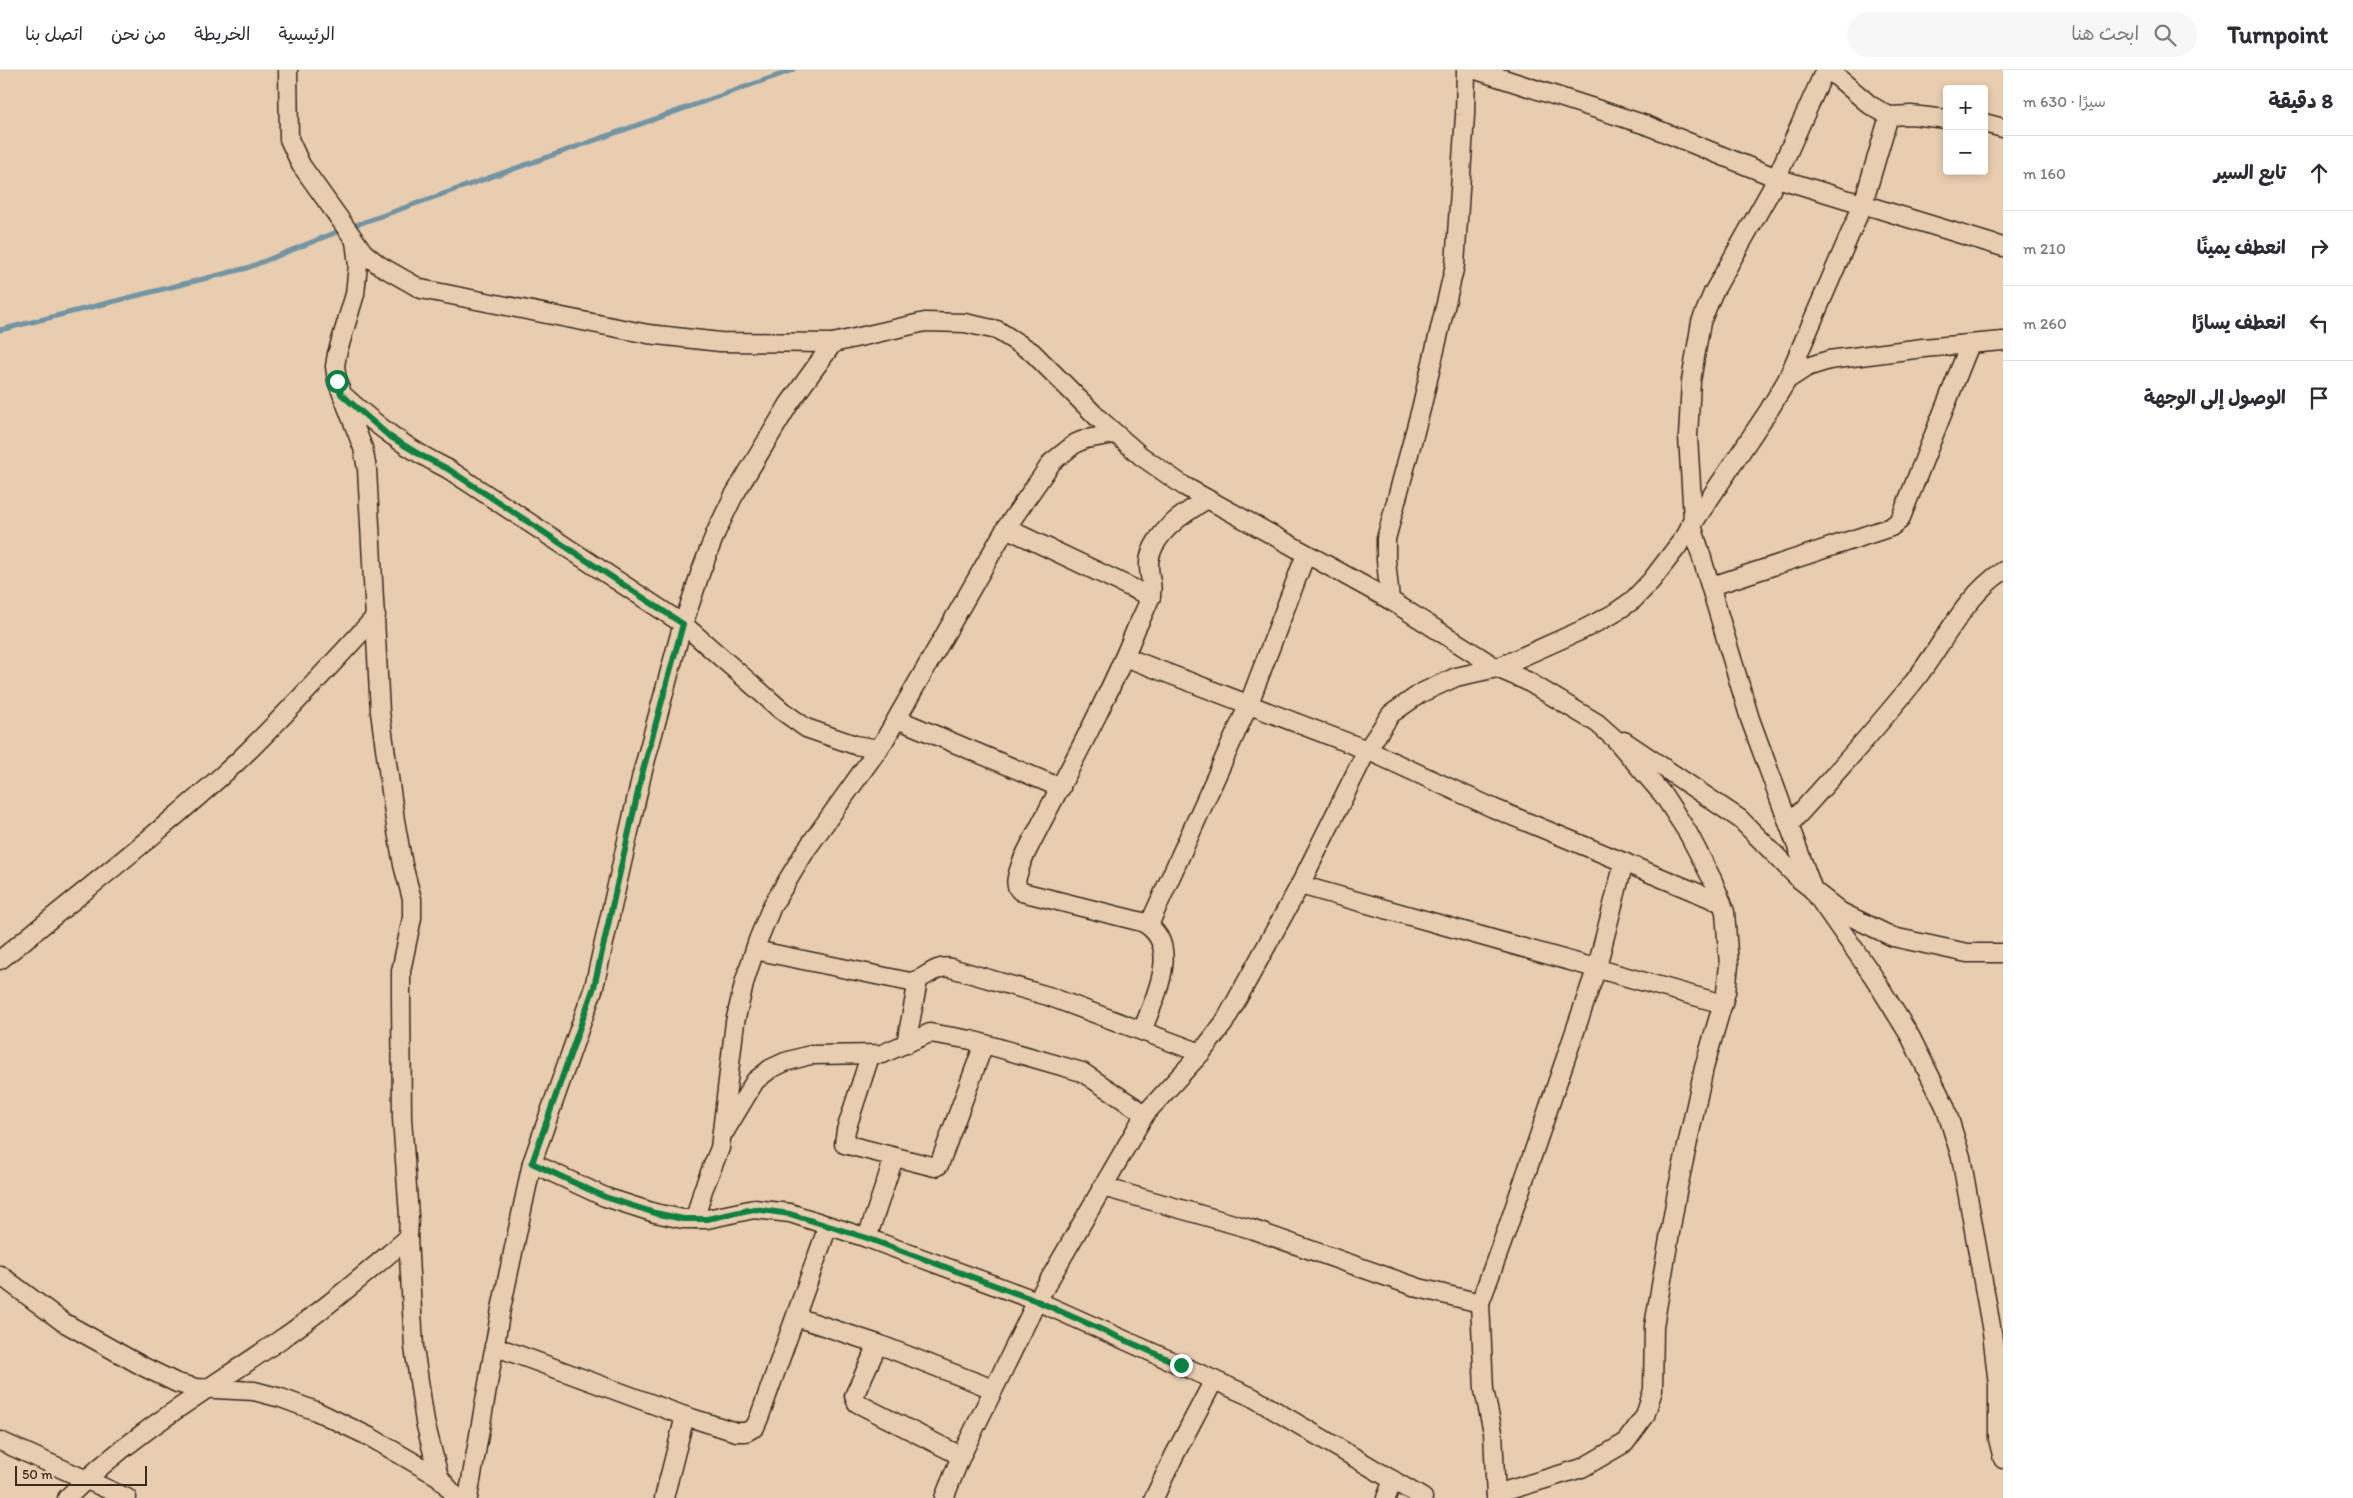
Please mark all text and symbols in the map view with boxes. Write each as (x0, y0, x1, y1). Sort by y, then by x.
search box (1847, 12, 2197, 57)
text: Turnpoint (2227, 20, 2328, 49)
icon: search (2151, 21, 2179, 49)
text: ابحث هنا (2071, 22, 2139, 45)
text: اتصل بنا (25, 23, 83, 45)
text: من نحن (111, 23, 166, 45)
text: الخريطة (194, 23, 251, 45)
text: الرئيسية (279, 23, 335, 45)
map controls (1943, 85, 1988, 175)
button: + (1943, 85, 1988, 130)
text: 8 دقيقة (2268, 88, 2333, 113)
text: سيرًا · 630 m (2023, 92, 2106, 111)
button: − (1943, 130, 1988, 175)
icon: ahead (2305, 159, 2333, 187)
text: تابع السير (2214, 161, 2286, 184)
text: 160 m (2023, 164, 2066, 183)
icon: right (2305, 234, 2333, 262)
text: انعطف يمينًا (2197, 236, 2286, 259)
text: 210 m (2023, 239, 2066, 258)
icon: left (2305, 309, 2333, 337)
text: انعطف يسارًا (2192, 311, 2286, 334)
text: 260 m (2023, 314, 2067, 333)
route start (326, 370, 349, 393)
icon: arrive (2305, 384, 2333, 412)
text: الوصول إلى الوجهة (2144, 386, 2286, 409)
route end (1170, 1354, 1193, 1377)
scale bar (15, 1463, 148, 1486)
text: 50 m (22, 1466, 53, 1483)

